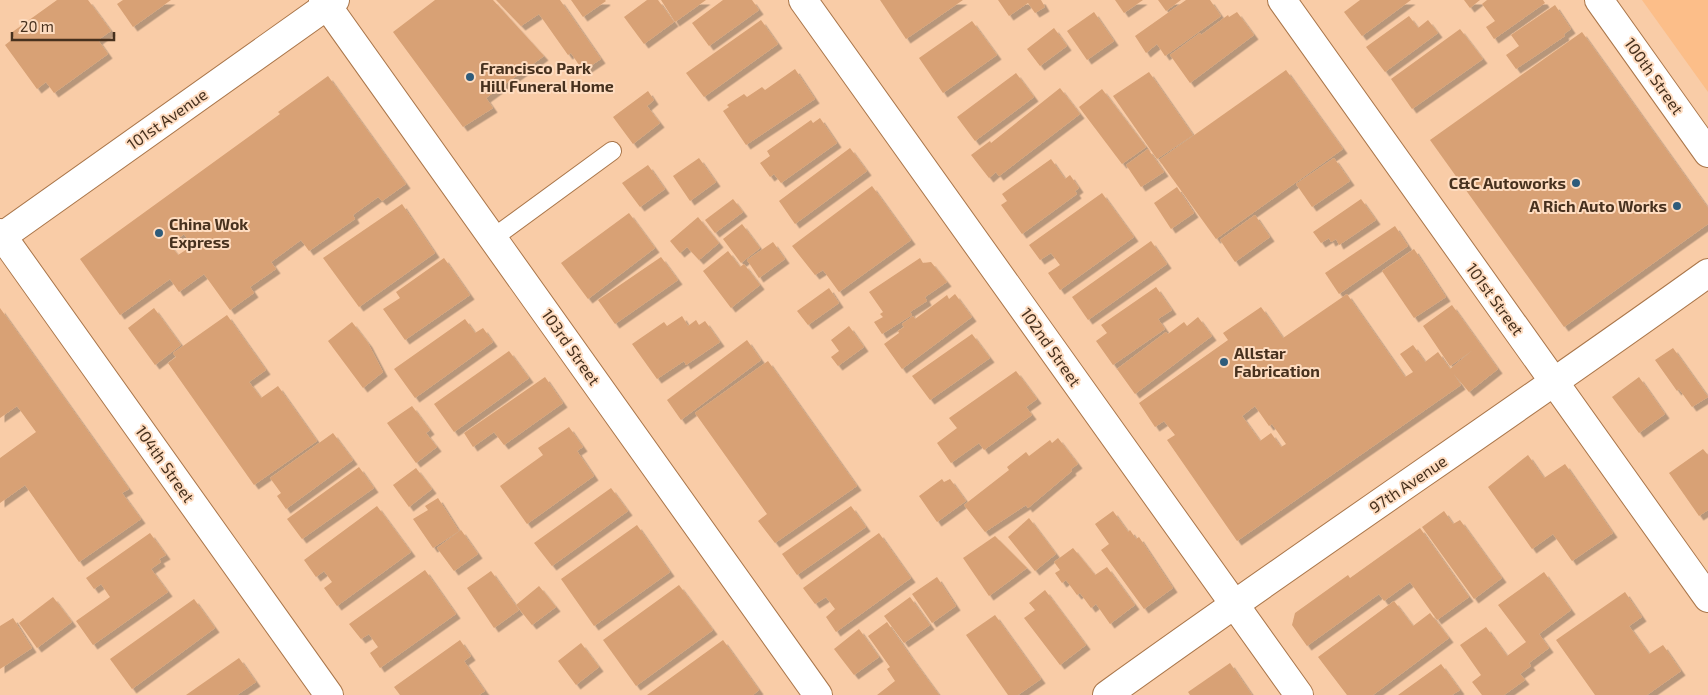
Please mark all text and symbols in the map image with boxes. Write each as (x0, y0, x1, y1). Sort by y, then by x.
scale bar (12, 10, 115, 42)
text: 20 m (20, 17, 54, 35)
street label: 100th Street (1621, 34, 1688, 118)
place label: Francisco Park Hill Funeral Home (480, 58, 614, 95)
marker: Francisco Park Hill Funeral Home (464, 71, 476, 83)
street label: 101st Avenue (123, 84, 210, 153)
place label: C&C Autoworks (1449, 173, 1566, 192)
marker: C&C Autoworks (1570, 177, 1582, 189)
place label: A Rich Auto Works (1530, 196, 1667, 215)
marker: A Rich Auto Works (1671, 200, 1683, 212)
place label: China Wok Express (169, 214, 248, 251)
marker: China Wok Express (153, 227, 165, 239)
street label: 101st Street (1463, 259, 1528, 339)
street label: 102nd Street (1017, 304, 1085, 390)
street label: 103rd Street (538, 305, 605, 388)
place label: Allstar Fabrication (1234, 343, 1320, 380)
marker: Allstar Fabrication (1218, 356, 1230, 368)
street label: 104th Street (132, 422, 199, 506)
street label: 97th Avenue (1365, 451, 1450, 516)

